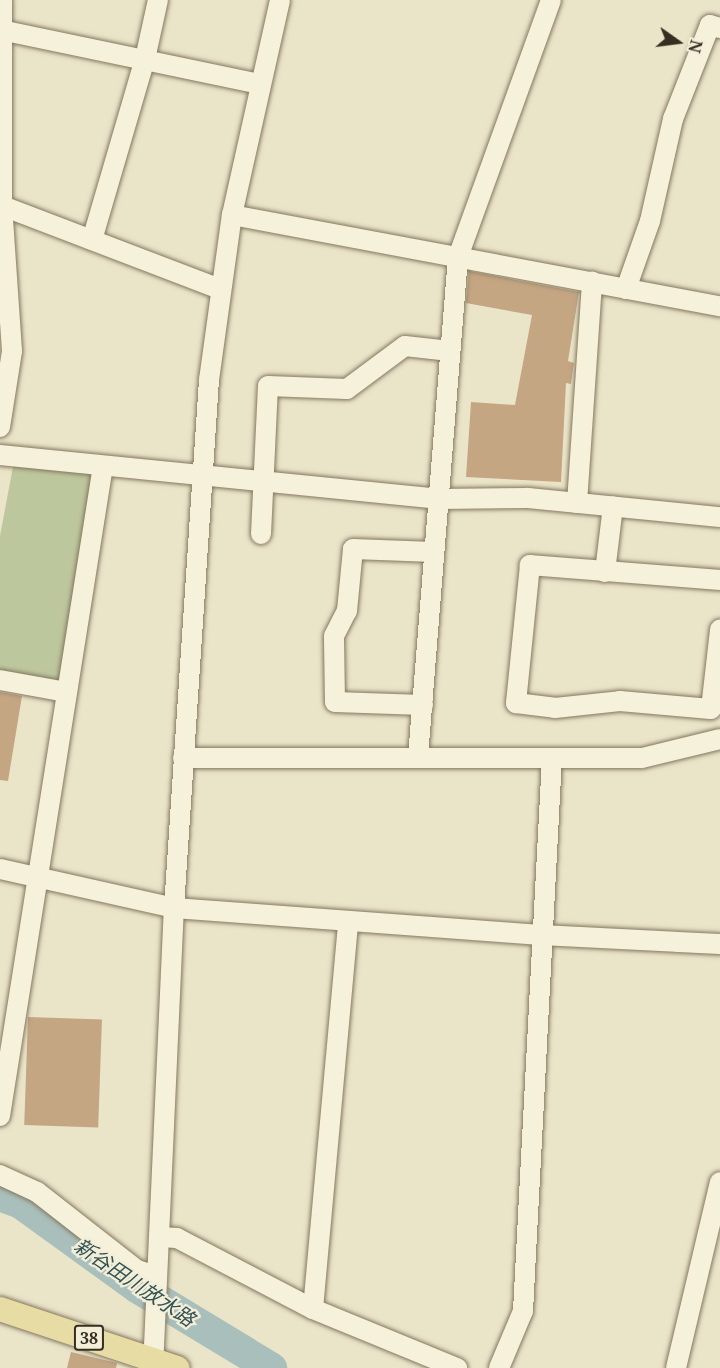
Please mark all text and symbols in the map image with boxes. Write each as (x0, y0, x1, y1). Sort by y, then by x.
north arrow (648, 12, 708, 72)
text: N (683, 38, 708, 55)
water label: 新谷田川放水路 (70, 1233, 200, 1331)
road number: 38 (72, 1325, 106, 1351)

